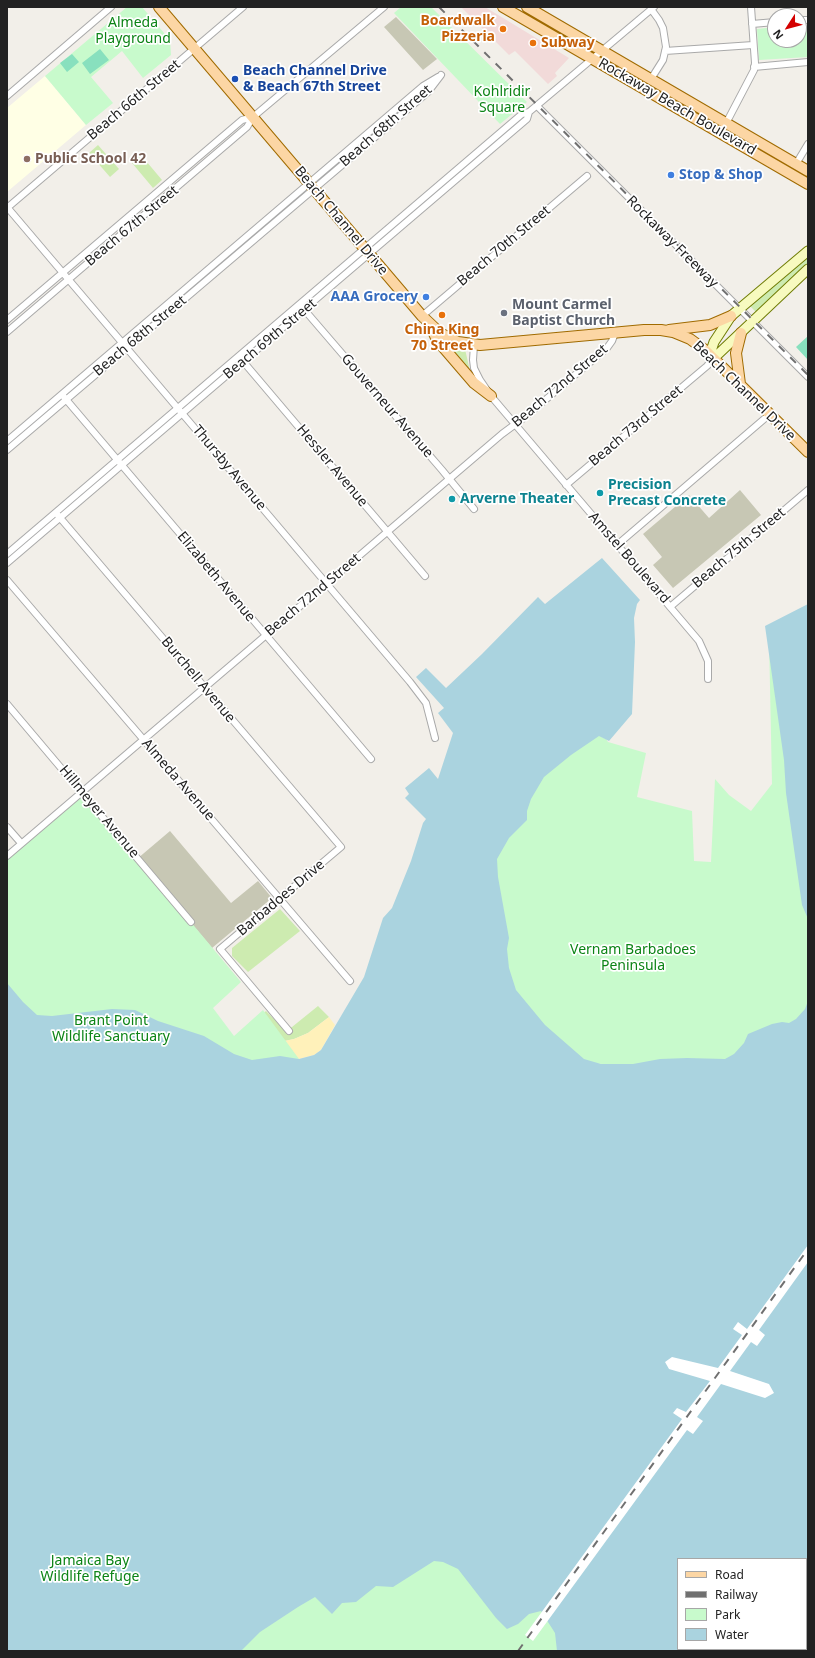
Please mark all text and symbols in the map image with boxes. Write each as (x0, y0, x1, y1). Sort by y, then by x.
north arrow (767, 8, 807, 48)
place label: Boardwalk Pizzeria (421, 13, 495, 46)
park label: Almeda Playground (95, 15, 171, 48)
marker: Boardwalk Pizzeria (498, 24, 508, 34)
text: N (769, 27, 786, 43)
place label: Subway (541, 35, 595, 51)
marker: Subway (528, 38, 538, 48)
street label: Rockaway Beach Boulevard (595, 55, 759, 159)
street label: Beach 66th Street (84, 56, 184, 144)
place label: Beach Channel Drive & Beach 67th Street (243, 63, 387, 96)
marker: Beach Channel Drive & Beach 67th Street (230, 74, 240, 84)
street label: Beach 68th Street (337, 82, 435, 170)
park label: Kohlridir Square (474, 84, 530, 116)
place label: Public School 42 (35, 151, 146, 167)
marker: Public School 42 (22, 154, 32, 164)
street label: Beach Channel Drive (291, 163, 391, 279)
place label: Stop & Shop (679, 167, 763, 183)
marker: Stop & Shop (666, 170, 676, 180)
street label: Beach 67th Street (82, 182, 182, 270)
street label: Rockaway Freeway (623, 193, 721, 291)
street label: Beach 70th Street (454, 202, 554, 290)
place label: AAA Grocery (331, 289, 418, 305)
street label: Beach 68th Street (90, 292, 190, 380)
marker: AAA Grocery (421, 292, 431, 302)
street label: Beach 69th Street (220, 295, 320, 383)
place label: Mount Carmel Baptist Church (512, 297, 615, 330)
marker: Mount Carmel Baptist Church (499, 308, 509, 318)
marker: China King 70 Street (437, 310, 447, 320)
place label: China King 70 Street (405, 322, 479, 354)
street label: Beach Channel Drive (689, 338, 799, 444)
street label: Beach 72nd Street (509, 341, 611, 431)
street label: Gouverneur Avenue (337, 351, 437, 461)
street label: Beach 73rd Street (586, 382, 686, 470)
street label: Thursby Avenue (189, 422, 269, 514)
street label: Hessler Avenue (293, 422, 371, 510)
place label: Precision Precast Concrete (608, 477, 726, 510)
marker: Precision Precast Concrete (595, 488, 605, 498)
place label: Arverne Theater (460, 491, 574, 507)
marker: Arverne Theater (447, 494, 457, 504)
street label: Beach 75th Street (689, 504, 789, 592)
street label: Amstel Boulevard (585, 509, 673, 607)
street label: Elizabeth Avenue (173, 529, 259, 625)
street label: Beach 72nd Street (262, 550, 364, 640)
street label: Burchell Avenue (157, 634, 239, 726)
street label: Almeda Avenue (138, 736, 218, 824)
street label: Hillmeyer Avenue (55, 762, 143, 862)
street label: Barbadoes Drive (234, 856, 328, 940)
park label: Vernam Barbadoes Peninsula (570, 942, 696, 974)
park label: Brant Point Wildlife Sanctuary (52, 1013, 170, 1046)
park label: Jamaica Bay Wildlife Refuge (40, 1553, 140, 1586)
legend (677, 1558, 807, 1650)
text: Road (715, 1566, 744, 1583)
text: Railway (715, 1586, 758, 1603)
text: Park (715, 1606, 740, 1623)
text: Water (715, 1626, 749, 1643)

